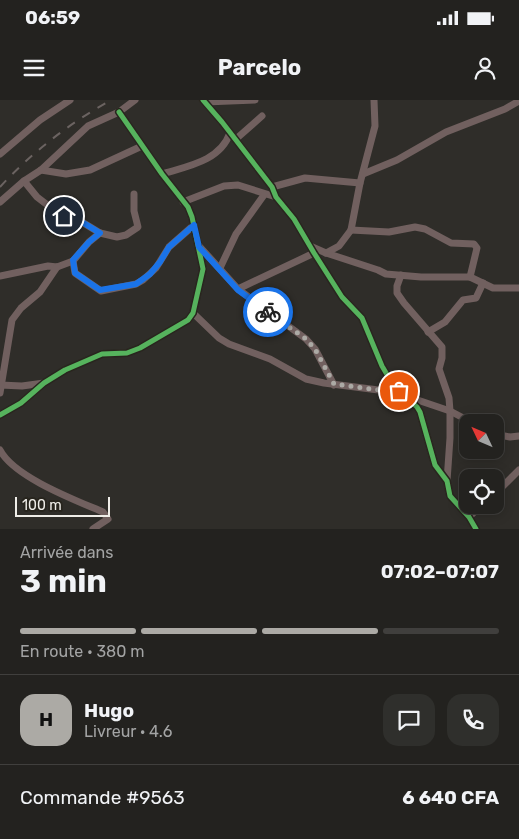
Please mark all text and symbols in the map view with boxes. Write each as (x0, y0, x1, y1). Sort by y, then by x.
text: 06:59 (25, 6, 80, 29)
icon: menu (20, 54, 48, 82)
text: Parcelo (218, 54, 301, 81)
icon: person (471, 54, 499, 82)
pin (43, 195, 85, 237)
icon: home (50, 202, 78, 230)
courier (243, 287, 293, 337)
icon: bike (254, 298, 282, 326)
pin (378, 370, 420, 412)
icon: bag (385, 377, 413, 405)
north arrow (459, 414, 504, 459)
map controls (459, 414, 504, 514)
button: locate (459, 469, 504, 514)
scale bar (15, 494, 110, 517)
text: 100 m (22, 497, 62, 514)
text: Arrivée dans (20, 543, 113, 562)
text: 07:02–07:07 (381, 560, 499, 583)
text: 3 min (20, 562, 107, 600)
text: En route · 380 m (20, 642, 144, 661)
button: chat (383, 694, 435, 746)
button: phone (447, 694, 499, 746)
text: Hugo (84, 699, 134, 722)
text: H (39, 708, 53, 731)
text: Livreur · 4.6 (84, 722, 172, 741)
text: Commande #9563 (20, 786, 185, 809)
text: 6 640 CFA (402, 786, 499, 809)

